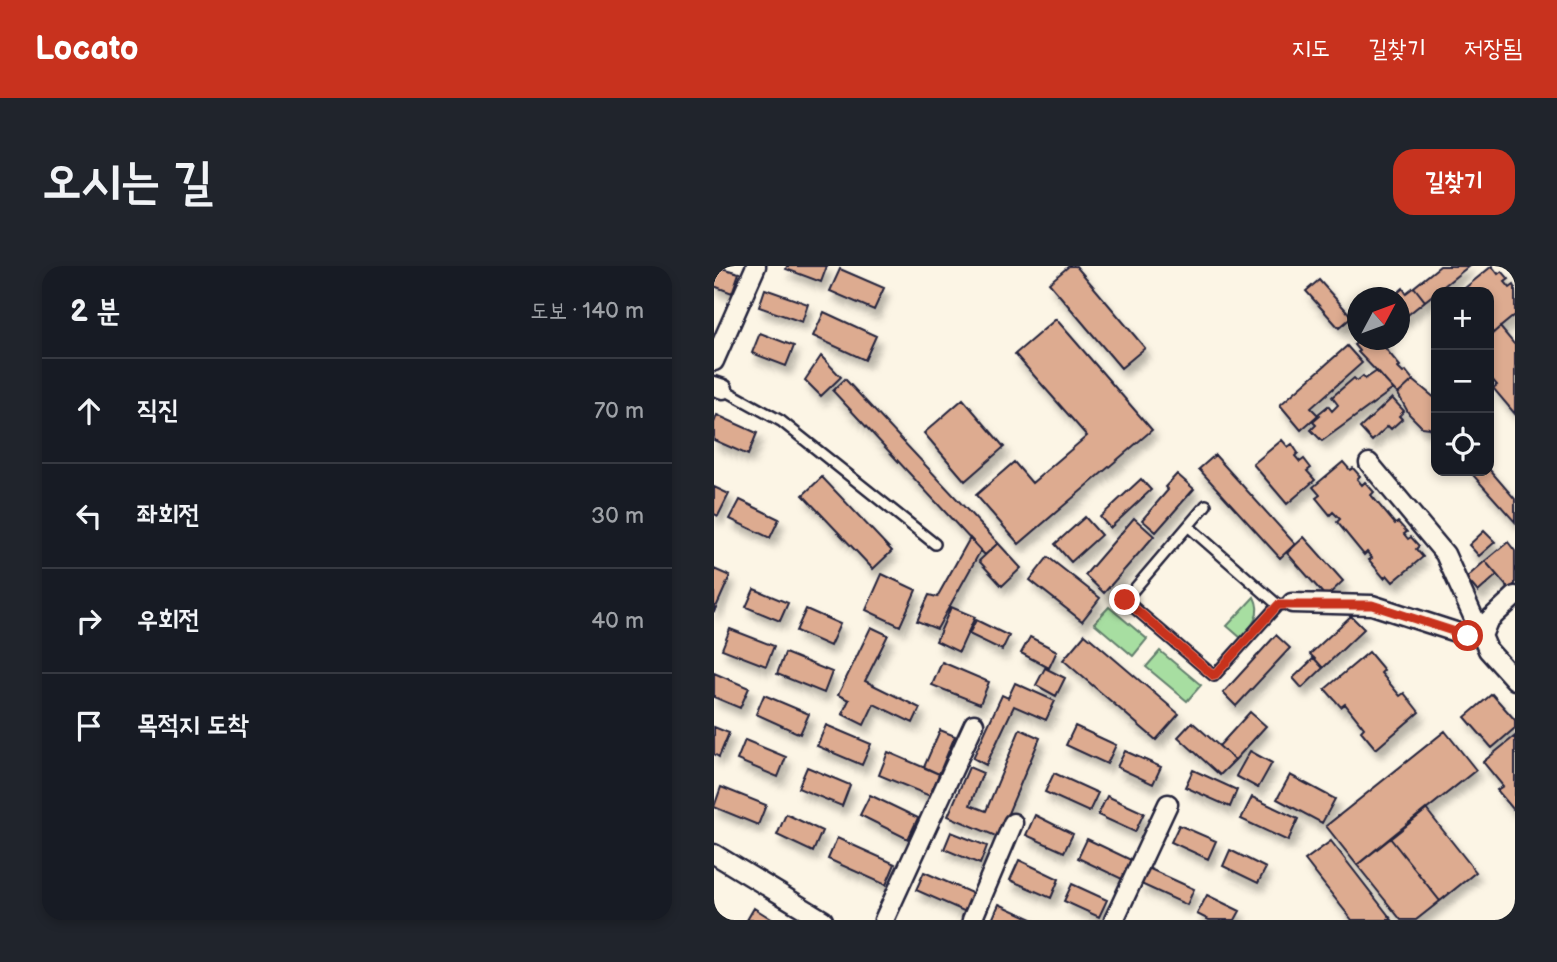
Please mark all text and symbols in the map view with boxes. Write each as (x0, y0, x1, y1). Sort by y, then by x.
text: Locato (35, 29, 139, 69)
text: 지도 (1292, 34, 1330, 63)
text: 길찾기 (1368, 34, 1426, 63)
text: 저장됨 (1464, 34, 1522, 63)
button: 길찾기 (1393, 149, 1515, 215)
text: 오시는 길 (42, 153, 213, 212)
north arrow (1347, 287, 1410, 350)
map controls (1431, 287, 1494, 476)
button: + (1431, 287, 1494, 350)
text: 2 분 (70, 294, 120, 330)
text: 도보 · 140 m (530, 297, 644, 325)
button: − (1431, 350, 1494, 413)
icon: ahead (70, 392, 108, 430)
text: 직진 (137, 395, 179, 426)
text: 70 m (594, 397, 644, 425)
button: locate (1431, 413, 1494, 476)
icon: left (70, 497, 108, 535)
text: 좌회전 (137, 500, 200, 531)
text: 30 m (591, 502, 644, 530)
route end (1109, 584, 1140, 615)
icon: right (70, 602, 108, 640)
text: 우회전 (137, 605, 200, 636)
text: 40 m (591, 607, 644, 635)
route start (1452, 620, 1483, 651)
icon: arrive (70, 707, 108, 745)
text: 목적지 도착 (137, 710, 249, 741)

